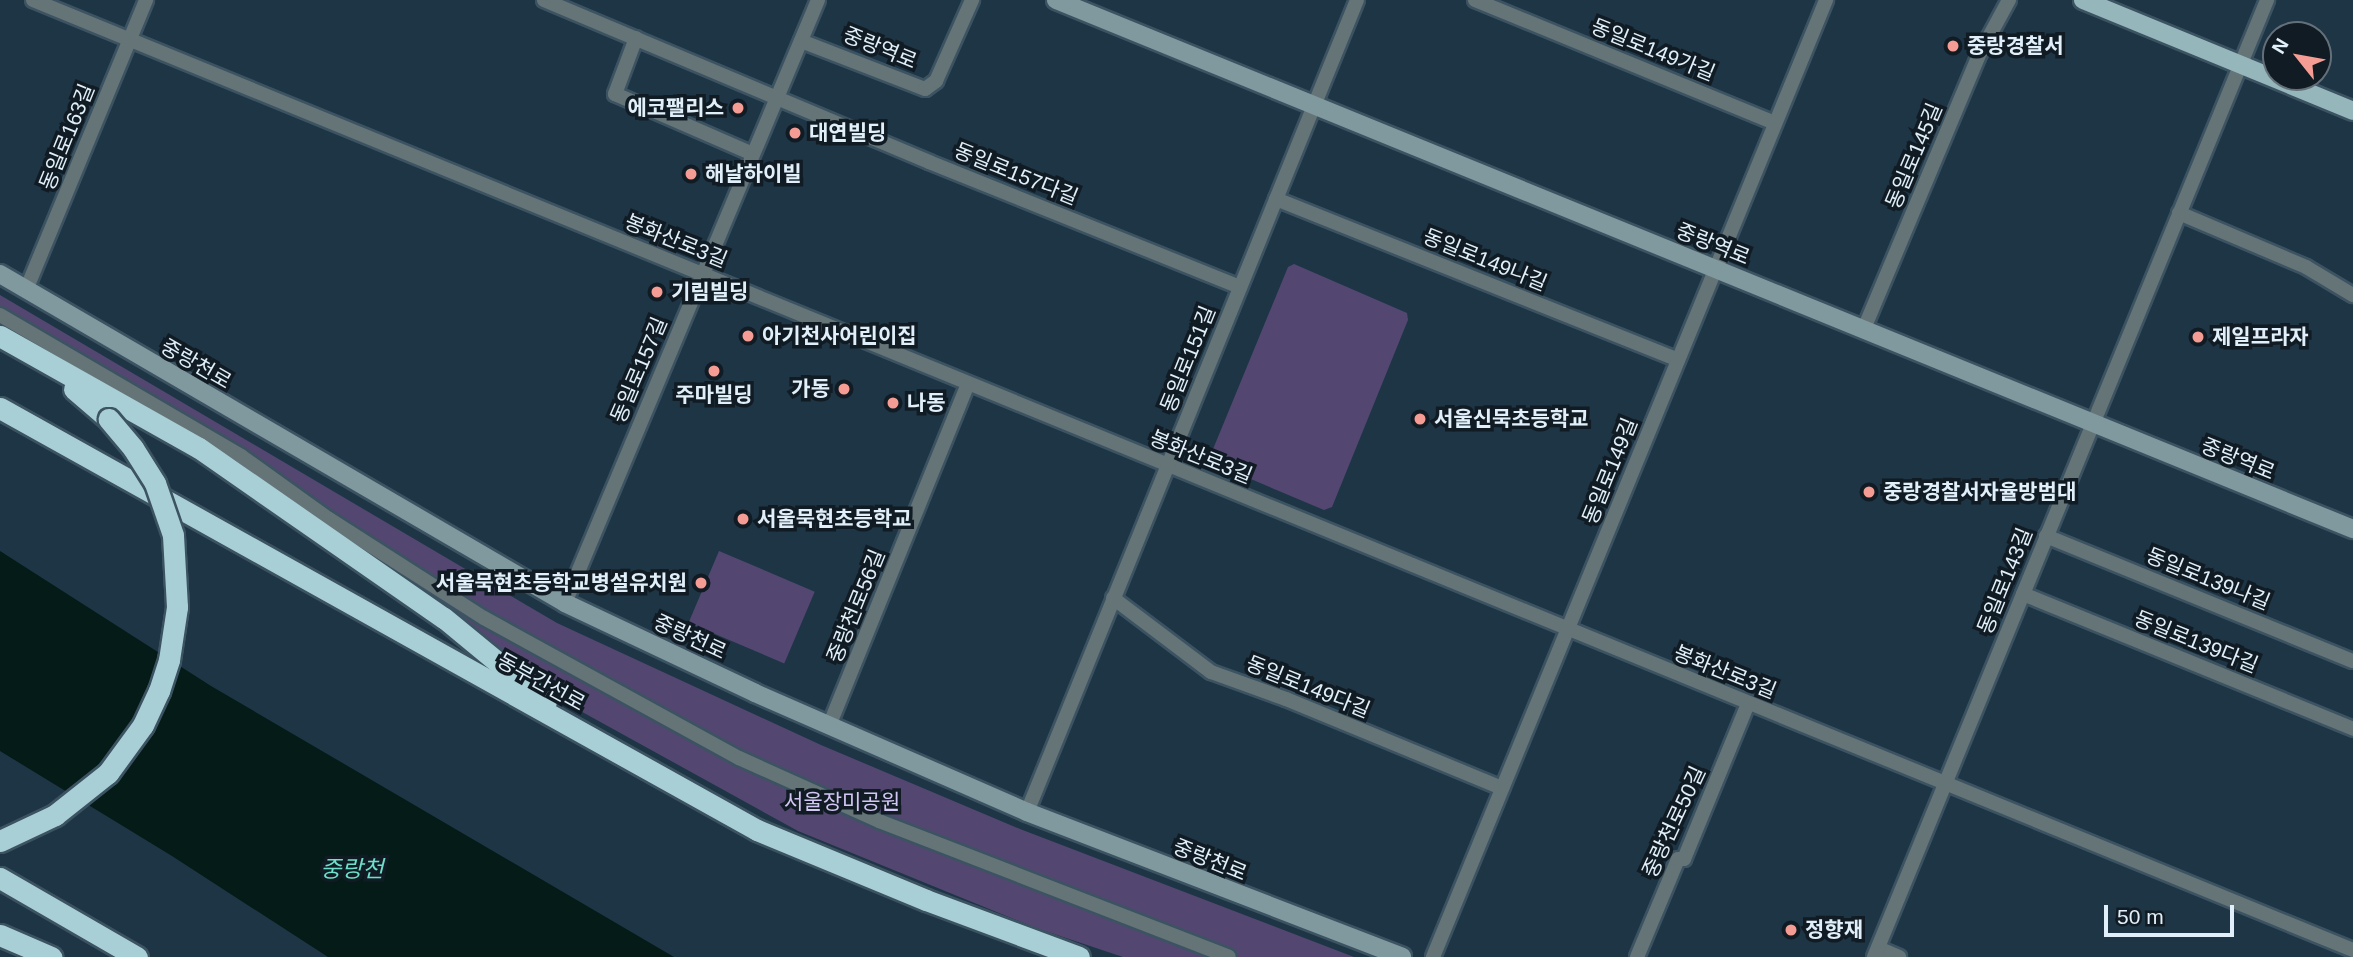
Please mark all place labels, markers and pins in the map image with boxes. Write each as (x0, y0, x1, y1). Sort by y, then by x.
place label: 중랑경찰서 (1967, 33, 2064, 59)
marker: 중랑경찰서 (1945, 38, 1961, 54)
place label: 에코팰리스 (627, 95, 724, 121)
marker: 에코팰리스 (730, 100, 746, 116)
place label: 대연빌딩 (809, 120, 886, 146)
marker: 대연빌딩 (787, 125, 803, 141)
place label: 해날하이빌 (705, 161, 802, 187)
marker: 해날하이빌 (683, 166, 699, 182)
place label: 기림빌딩 (671, 279, 748, 305)
marker: 기림빌딩 (649, 284, 665, 300)
place label: 아기천사어린이집 (762, 323, 917, 349)
place label: 제일프라자 (2212, 324, 2309, 350)
marker: 아기천사어린이집 (740, 328, 756, 344)
marker: 제일프라자 (2190, 329, 2206, 345)
marker: 주마빌딩 (706, 363, 722, 379)
place label: 가동 (791, 376, 830, 402)
marker: 가동 (836, 381, 852, 397)
place label: 주마빌딩 (675, 382, 753, 408)
place label: 나동 (907, 390, 946, 416)
marker: 나동 (885, 395, 901, 411)
place label: 서울신묵초등학교 (1434, 406, 1589, 432)
marker: 서울신묵초등학교 (1412, 411, 1428, 427)
place label: 중랑경찰서자율방범대 (1883, 479, 2076, 505)
marker: 중랑경찰서자율방범대 (1861, 484, 1877, 500)
place label: 서울묵현초등학교 (757, 506, 912, 532)
marker: 서울묵현초등학교 (735, 511, 751, 527)
place label: 서울묵현초등학교병설유치원 (436, 570, 687, 596)
marker: 서울묵현초등학교병설유치원 (693, 575, 709, 591)
place label: 정향재 (1805, 917, 1863, 943)
marker: 정향재 (1783, 922, 1799, 938)

